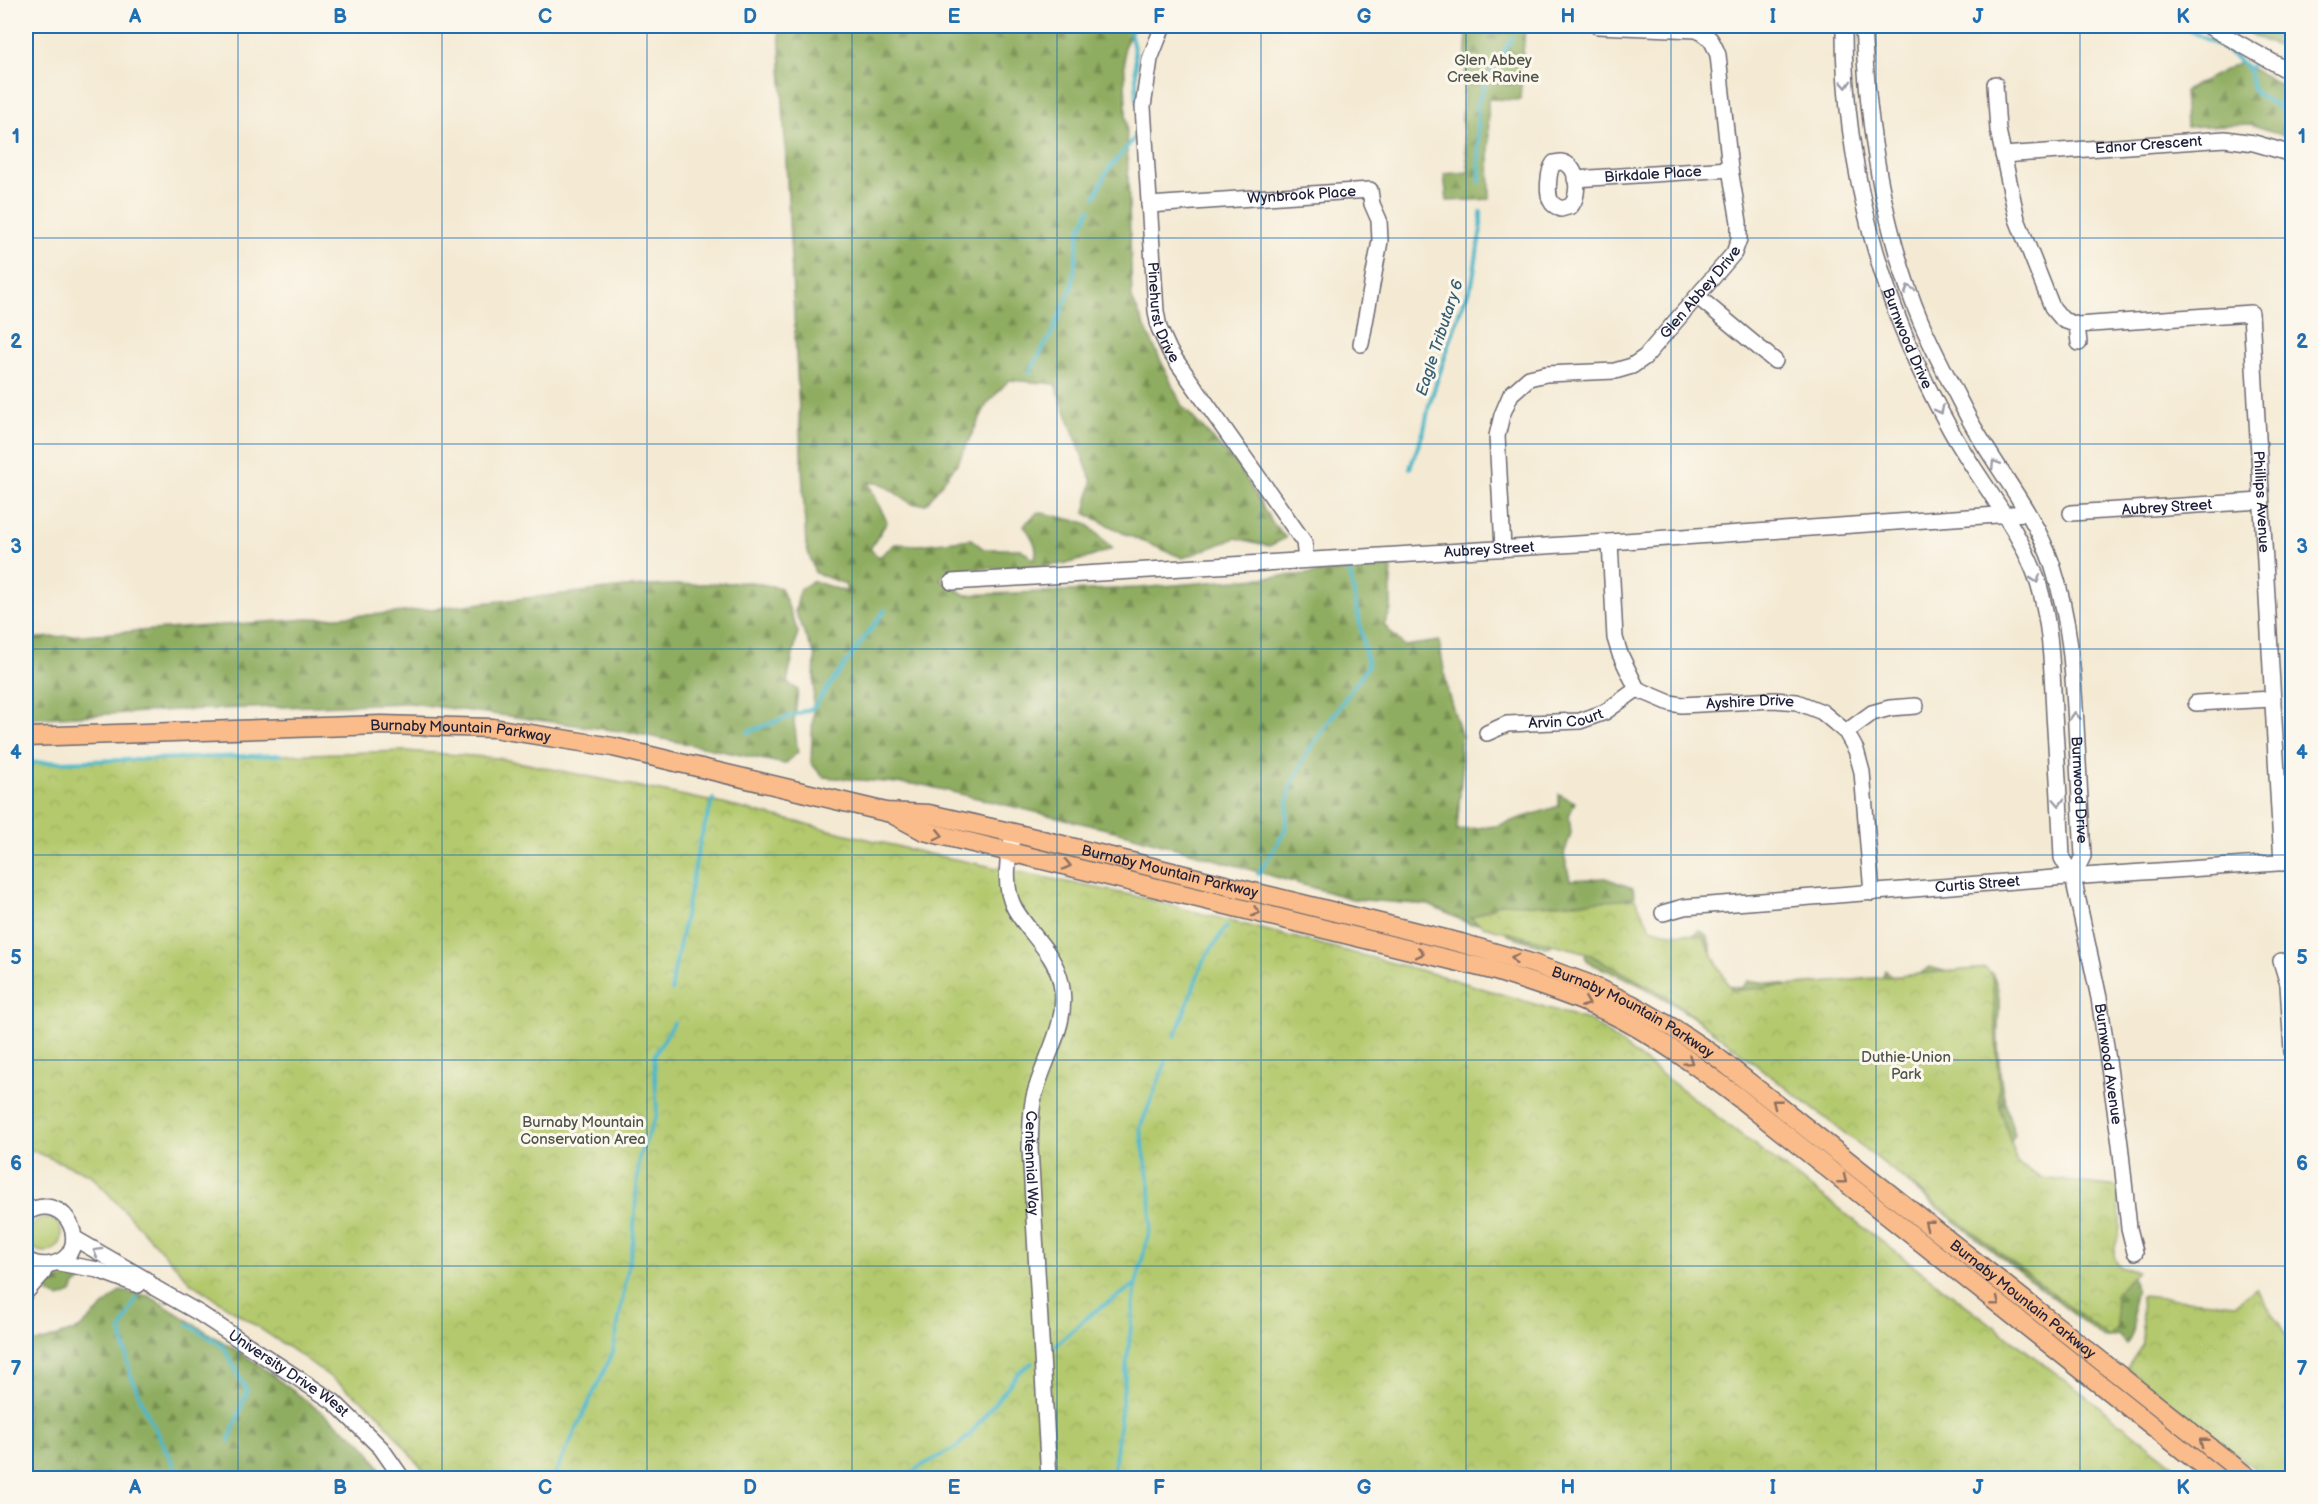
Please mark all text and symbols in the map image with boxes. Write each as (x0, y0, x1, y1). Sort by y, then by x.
text: A (128, 5, 142, 29)
text: B (333, 5, 347, 29)
text: C (538, 5, 552, 29)
text: D (743, 5, 757, 29)
text: E (948, 5, 961, 29)
text: F (1153, 5, 1165, 29)
text: G (1357, 5, 1372, 29)
text: H (1561, 5, 1575, 29)
text: I (1770, 5, 1776, 29)
text: J (1973, 5, 1985, 29)
text: K (2176, 5, 2190, 29)
park label: Glen Abbey Creek Ravine (1447, 51, 1539, 87)
one-way arrow (1839, 79, 1852, 88)
text: 1 (12, 125, 20, 149)
text: 1 (2298, 125, 2306, 149)
street label: Ednor Crescent (2095, 131, 2203, 158)
street label: Birkdale Place (1603, 161, 1702, 187)
street label: Wynbrook Place (1247, 181, 1357, 208)
street label: Glen Abbey Drive (1656, 244, 1745, 342)
street label: Pinehurst Drive (1143, 261, 1184, 366)
water label: Eagle Tributary 6 (1412, 277, 1468, 398)
one-way arrow (1904, 284, 1917, 295)
street label: Burnwood Drive (1879, 285, 1937, 392)
text: 2 (10, 330, 22, 354)
text: 2 (2296, 330, 2308, 354)
one-way arrow (1933, 404, 1944, 415)
street label: Phillips Avenue (2249, 450, 2274, 553)
one-way arrow (1991, 460, 2002, 471)
street label: Aubrey Street (2121, 495, 2213, 519)
text: 3 (10, 535, 22, 559)
text: 3 (2296, 535, 2308, 559)
street label: Aubrey Street (1443, 537, 1535, 562)
one-way arrow (2028, 574, 2041, 584)
street label: Ayshire Drive (1706, 690, 1795, 713)
street label: Arvin Court (1528, 704, 1606, 733)
one-way arrow (2069, 711, 2082, 720)
street label: Burnaby Mountain Parkway (370, 715, 552, 747)
street label: Burnwood Drive (2067, 736, 2092, 844)
text: 4 (10, 741, 22, 765)
text: 4 (2296, 741, 2308, 765)
one-way arrow (2053, 797, 2066, 806)
one-way arrow (934, 827, 944, 840)
street label: Burnaby Mountain Parkway (1079, 840, 1260, 902)
one-way arrow (1061, 858, 1071, 871)
street label: Curtis Street (1934, 871, 2021, 897)
one-way arrow (1251, 904, 1261, 917)
text: 5 (10, 946, 22, 970)
one-way arrow (1415, 946, 1425, 959)
text: 5 (2296, 946, 2308, 970)
one-way arrow (1511, 953, 1521, 965)
street label: Burnaby Mountain Parkway (1549, 962, 1718, 1062)
one-way arrow (1580, 996, 1591, 1008)
street label: Burnwood Avenue (2090, 1002, 2127, 1126)
park label: Duthie-Union Park (1861, 1048, 1951, 1084)
one-way arrow (1682, 1054, 1693, 1065)
one-way arrow (1771, 1100, 1782, 1111)
street label: Centennial Way (1020, 1110, 1043, 1216)
park label: Burnaby Mountain Conservation Area (520, 1113, 646, 1149)
text: 6 (10, 1152, 22, 1176)
text: 6 (2296, 1152, 2308, 1176)
one-way arrow (1836, 1173, 1847, 1184)
one-way arrow (1924, 1221, 1935, 1232)
street label: Burnaby Mountain Parkway (1946, 1235, 2100, 1363)
one-way arrow (93, 1248, 103, 1260)
one-way arrow (1989, 1294, 2000, 1305)
street label: University Drive West (225, 1325, 353, 1421)
text: 7 (10, 1357, 22, 1381)
text: 7 (2296, 1357, 2308, 1381)
one-way arrow (2199, 1439, 2210, 1450)
text: A (128, 1476, 142, 1500)
text: B (333, 1476, 347, 1500)
text: C (538, 1476, 552, 1500)
text: D (743, 1476, 757, 1500)
text: E (948, 1476, 961, 1500)
text: F (1153, 1476, 1165, 1500)
text: G (1357, 1476, 1372, 1500)
text: H (1561, 1476, 1575, 1500)
text: I (1770, 1476, 1776, 1500)
text: J (1973, 1476, 1985, 1500)
text: K (2176, 1476, 2190, 1500)

